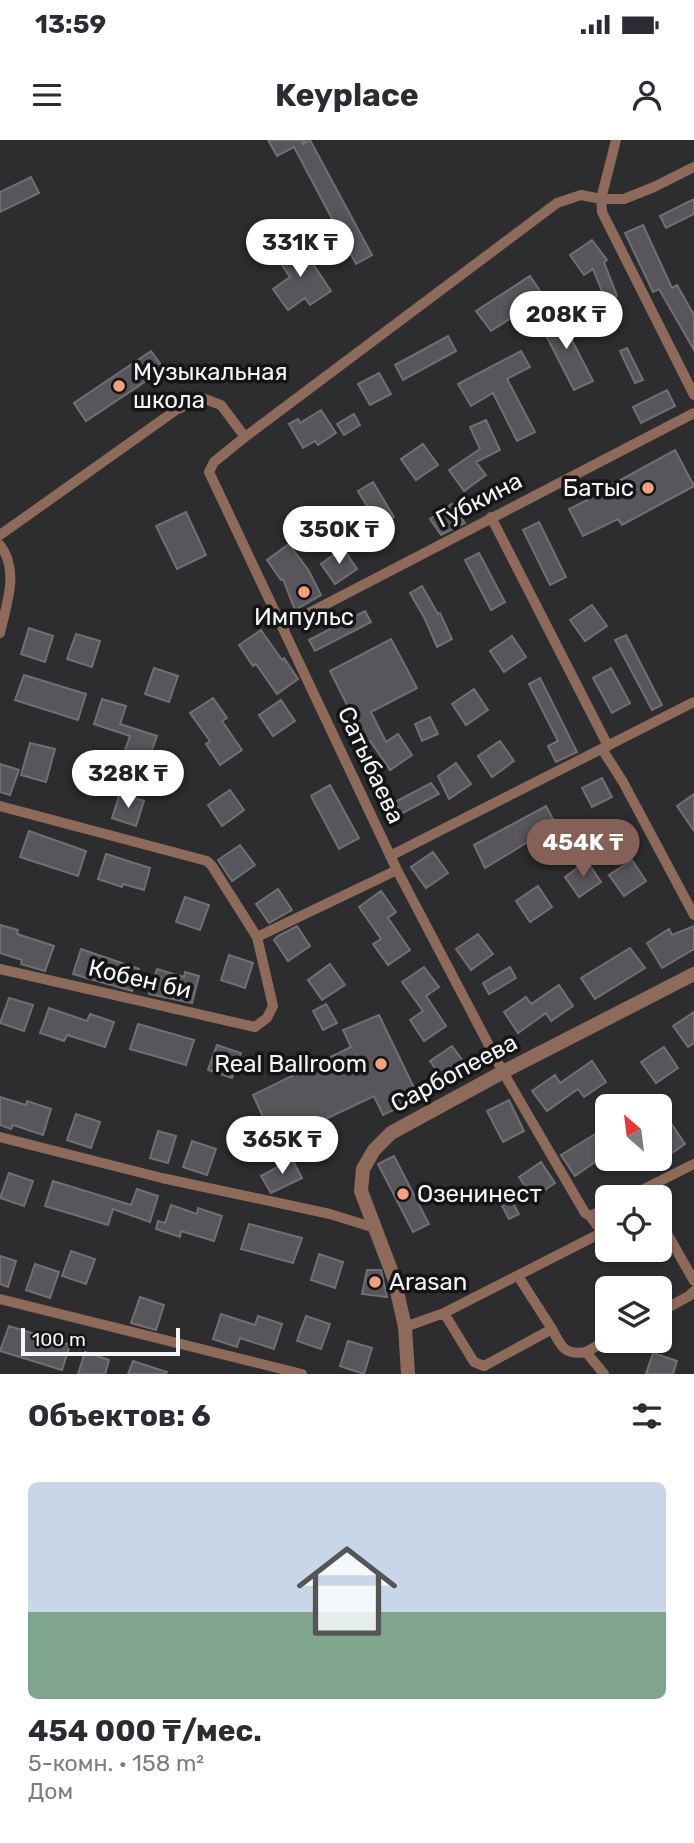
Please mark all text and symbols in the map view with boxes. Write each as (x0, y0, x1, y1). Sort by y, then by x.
text: 13:59 (35, 9, 106, 40)
icon: menu (28, 76, 66, 114)
text: Keyplace (275, 76, 419, 114)
icon: person (628, 76, 666, 114)
pin: 331K ₸ (243, 220, 357, 279)
text: 331K ₸ (262, 228, 338, 256)
pin: 208K ₸ (509, 292, 623, 351)
text: 208K ₸ (526, 300, 606, 328)
place label: Музыкальная школа (133, 358, 288, 414)
marker: Музыкальная школа (111, 378, 127, 394)
street label: Губкина (431, 466, 527, 534)
place label: Батыс (563, 474, 634, 502)
marker: Батыс (640, 480, 656, 496)
pin: 350K ₸ (282, 506, 396, 566)
text: 350K ₸ (299, 515, 379, 543)
marker: Импульс (296, 584, 312, 600)
place label: Импульс (254, 603, 354, 631)
street label: Сатыбаева (332, 702, 410, 828)
pin: 328K ₸ (71, 750, 185, 810)
text: 328K ₸ (88, 759, 168, 787)
pin: 454K ₸ (526, 820, 640, 879)
text: 454K ₸ (543, 828, 623, 856)
street label: Кобен би (86, 954, 194, 1004)
street label: Сарбопеева (386, 1028, 522, 1118)
place label: Real Ballroom (214, 1050, 367, 1078)
marker: Real Ballroom (373, 1056, 389, 1072)
north arrow (595, 1094, 672, 1171)
map controls (595, 1094, 672, 1353)
pin: 365K ₸ (225, 1116, 339, 1176)
text: 365K ₸ (242, 1125, 322, 1153)
place label: Озенинест (417, 1180, 542, 1208)
button: locate (595, 1185, 672, 1262)
marker: Озенинест (395, 1186, 411, 1202)
place label: Arasan (389, 1268, 467, 1296)
marker: Arasan (367, 1274, 383, 1290)
button: layers (595, 1276, 672, 1353)
scale bar (21, 1325, 180, 1357)
text: 100 m (32, 1328, 86, 1351)
icon: filters (628, 1397, 666, 1435)
text: Объектов: 6 (28, 1398, 211, 1434)
icon: home (284, 1528, 410, 1654)
text: 454 000 ₸/мес. (28, 1713, 262, 1749)
text: 5-комн. · 158 m² (28, 1749, 204, 1777)
text: Дом (28, 1777, 73, 1805)

